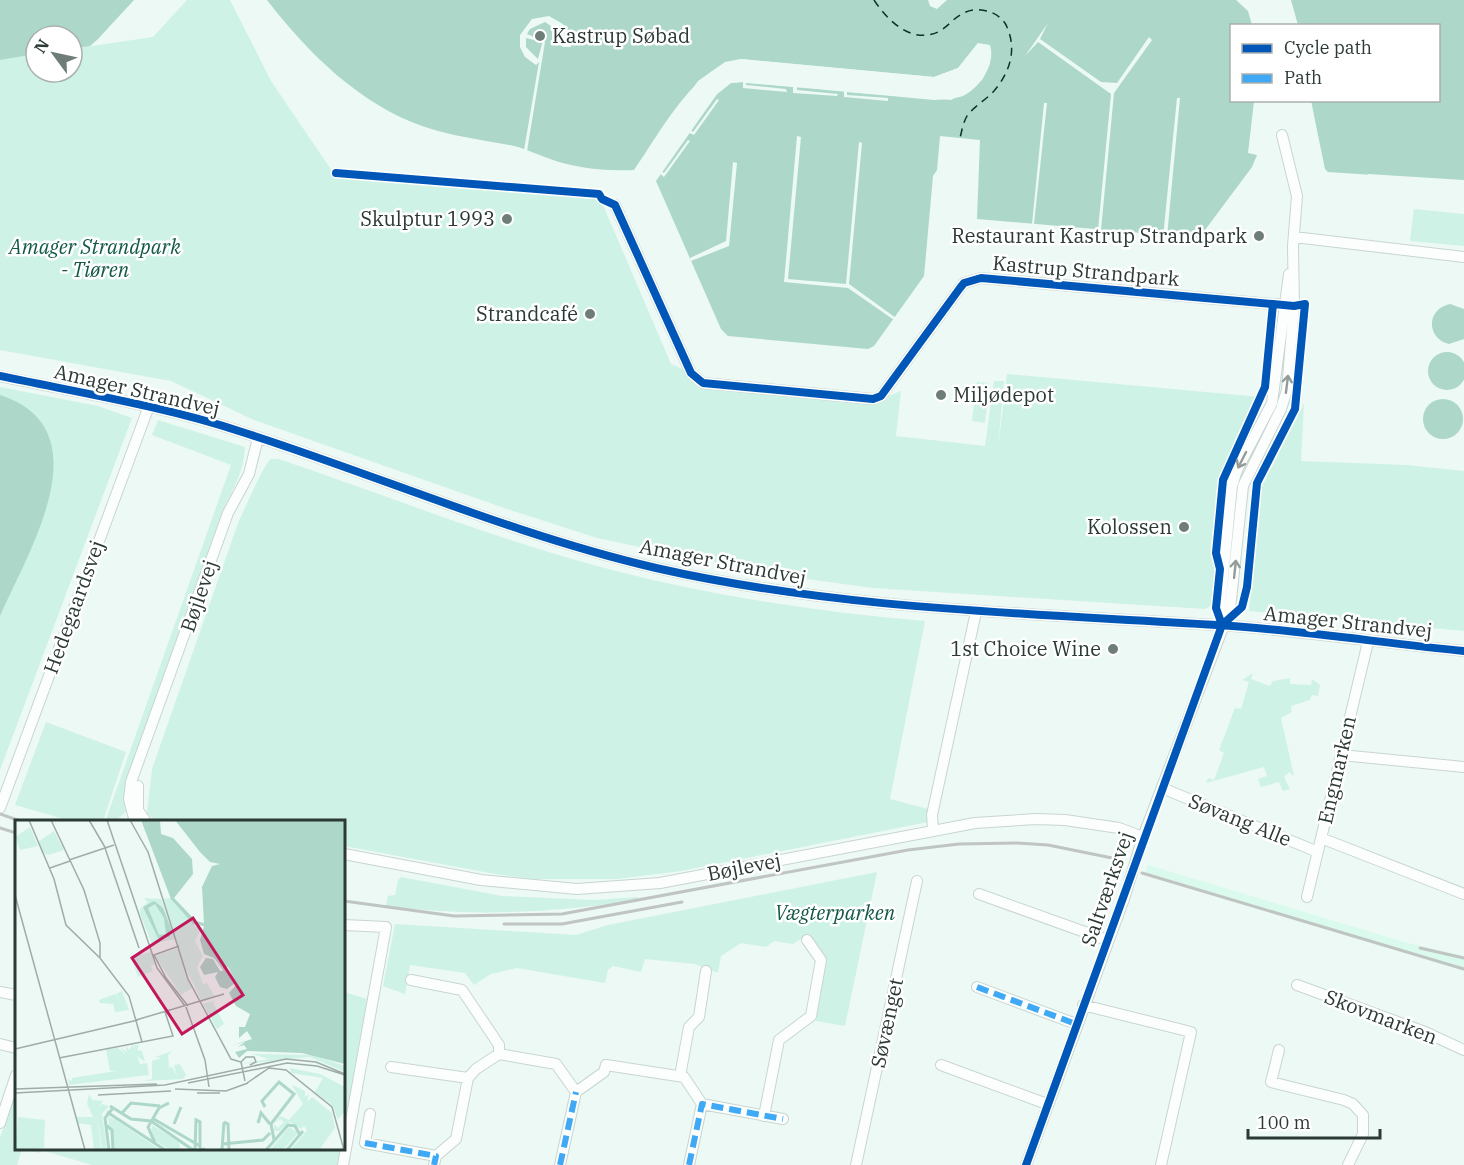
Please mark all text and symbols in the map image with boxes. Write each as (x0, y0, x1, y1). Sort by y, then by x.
place label: Kastrup Søbad (552, 22, 690, 49)
north arrow (24, 24, 84, 84)
legend (1230, 24, 1440, 102)
marker: Kastrup Søbad (533, 29, 547, 43)
text: N (30, 35, 53, 57)
text: Cycle path (1284, 36, 1372, 59)
text: Path (1284, 66, 1322, 89)
place label: Skulptur 1993 (360, 205, 495, 232)
marker: Skulptur 1993 (500, 212, 514, 226)
place label: Restaurant Kastrup Strandpark (952, 222, 1247, 249)
marker: Restaurant Kastrup Strandpark (1252, 229, 1266, 243)
park label: Amager Strandpark - Tiøren (7, 233, 181, 283)
street label: Kastrup Strandpark (991, 249, 1181, 292)
place label: Strandcafé (476, 300, 578, 327)
marker: Strandcafé (583, 307, 597, 321)
street label: Amager Strandvej (52, 357, 223, 422)
one-way arrow (1282, 374, 1293, 394)
place label: Miljødepot (953, 381, 1054, 408)
marker: Miljødepot (934, 388, 948, 402)
one-way arrow (1236, 451, 1248, 469)
place label: Kolossen (1087, 513, 1172, 540)
marker: Kolossen (1177, 520, 1191, 534)
street label: Amager Strandvej (637, 532, 809, 591)
street label: Hedegaardsvej (37, 536, 110, 677)
street label: Bøjlevej (174, 556, 223, 636)
one-way arrow (1230, 559, 1241, 579)
street label: Amager Strandvej (1262, 599, 1434, 644)
place label: 1st Choice Wine (950, 635, 1101, 662)
marker: 1st Choice Wine (1106, 642, 1120, 656)
street label: Engmarken (1311, 713, 1362, 827)
street label: Søvang Alle (1185, 787, 1296, 852)
inset map (15, 820, 345, 1150)
street label: Saltværksvej (1074, 828, 1139, 950)
street label: Bøjlevej (705, 846, 783, 887)
park label: Vægterparken (775, 899, 896, 926)
street label: Søvænget (864, 976, 909, 1070)
street label: Skovmarken (1321, 983, 1442, 1050)
scale bar (1248, 1102, 1380, 1140)
text: 100 m (1257, 1111, 1311, 1134)

